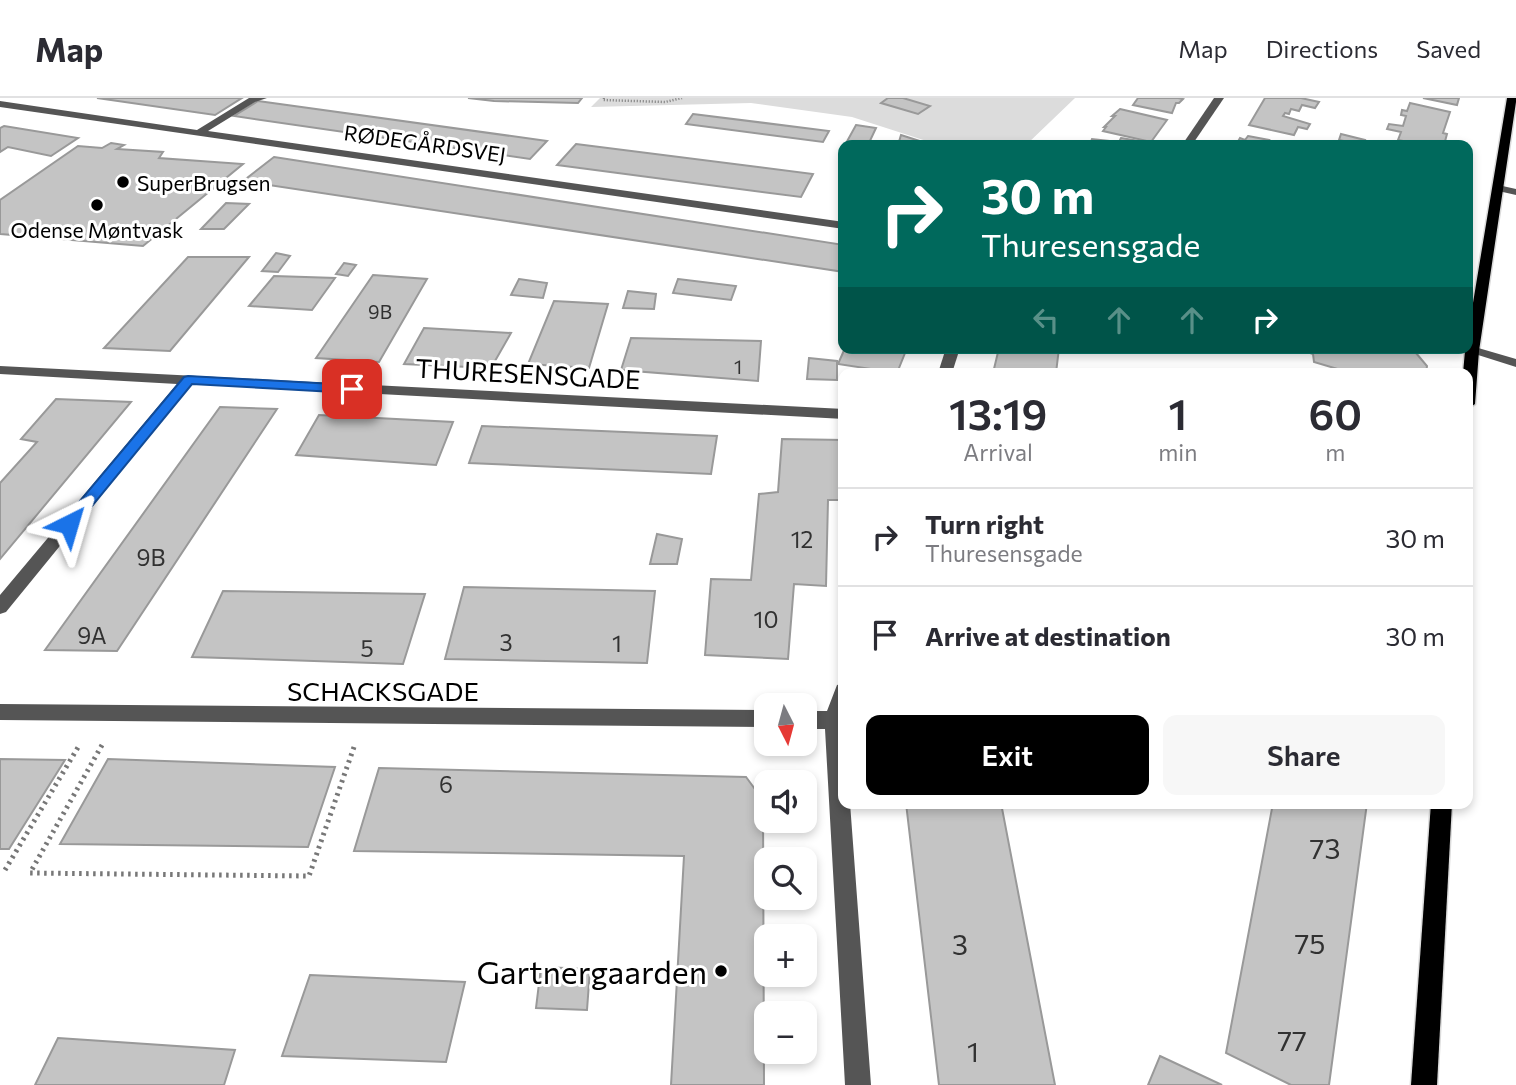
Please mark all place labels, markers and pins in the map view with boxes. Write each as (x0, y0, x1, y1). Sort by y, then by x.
place label: SuperBrugsen (137, 170, 271, 195)
marker: SuperBrugsen (115, 174, 131, 190)
marker: Odense Møntvask (89, 197, 105, 213)
place label: Odense Møntvask (11, 217, 183, 242)
pin (322, 359, 382, 419)
place label: Gartnergaarden (476, 951, 707, 991)
marker: Gartnergaarden (713, 963, 729, 979)

